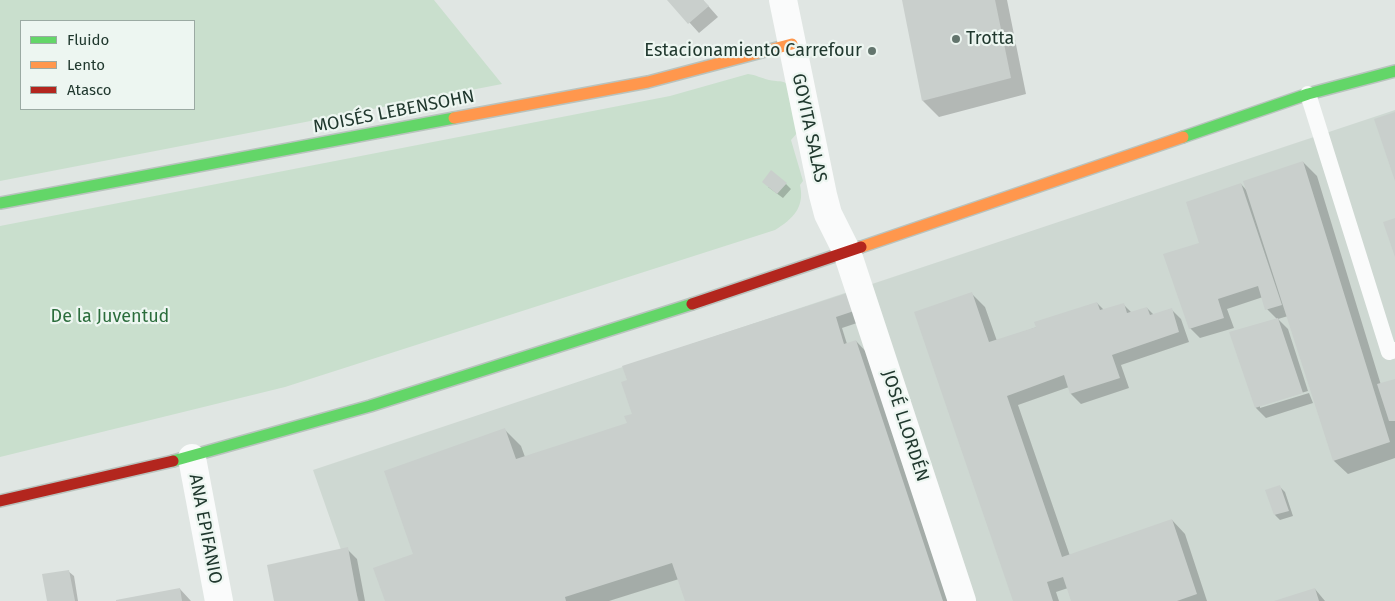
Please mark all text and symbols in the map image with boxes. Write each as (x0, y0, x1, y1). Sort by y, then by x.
legend (20, 20, 195, 110)
place label: Trotta (966, 28, 1014, 50)
text: Fluido (67, 31, 109, 49)
marker: Trotta (950, 33, 962, 45)
place label: Estacionamiento Carrefour (644, 40, 862, 62)
marker: Estacionamiento Carrefour (866, 45, 878, 57)
text: Lento (67, 56, 105, 74)
street label: GOYITA SALAS (787, 71, 831, 185)
text: Atasco (67, 81, 112, 99)
street label: MOISÉS LEBENSOHN (312, 86, 476, 138)
park label: De la Juventud (51, 306, 169, 328)
street label: JOSÉ LLORDÉN (877, 367, 933, 485)
street label: ANA EPIFANIO (184, 472, 226, 586)

